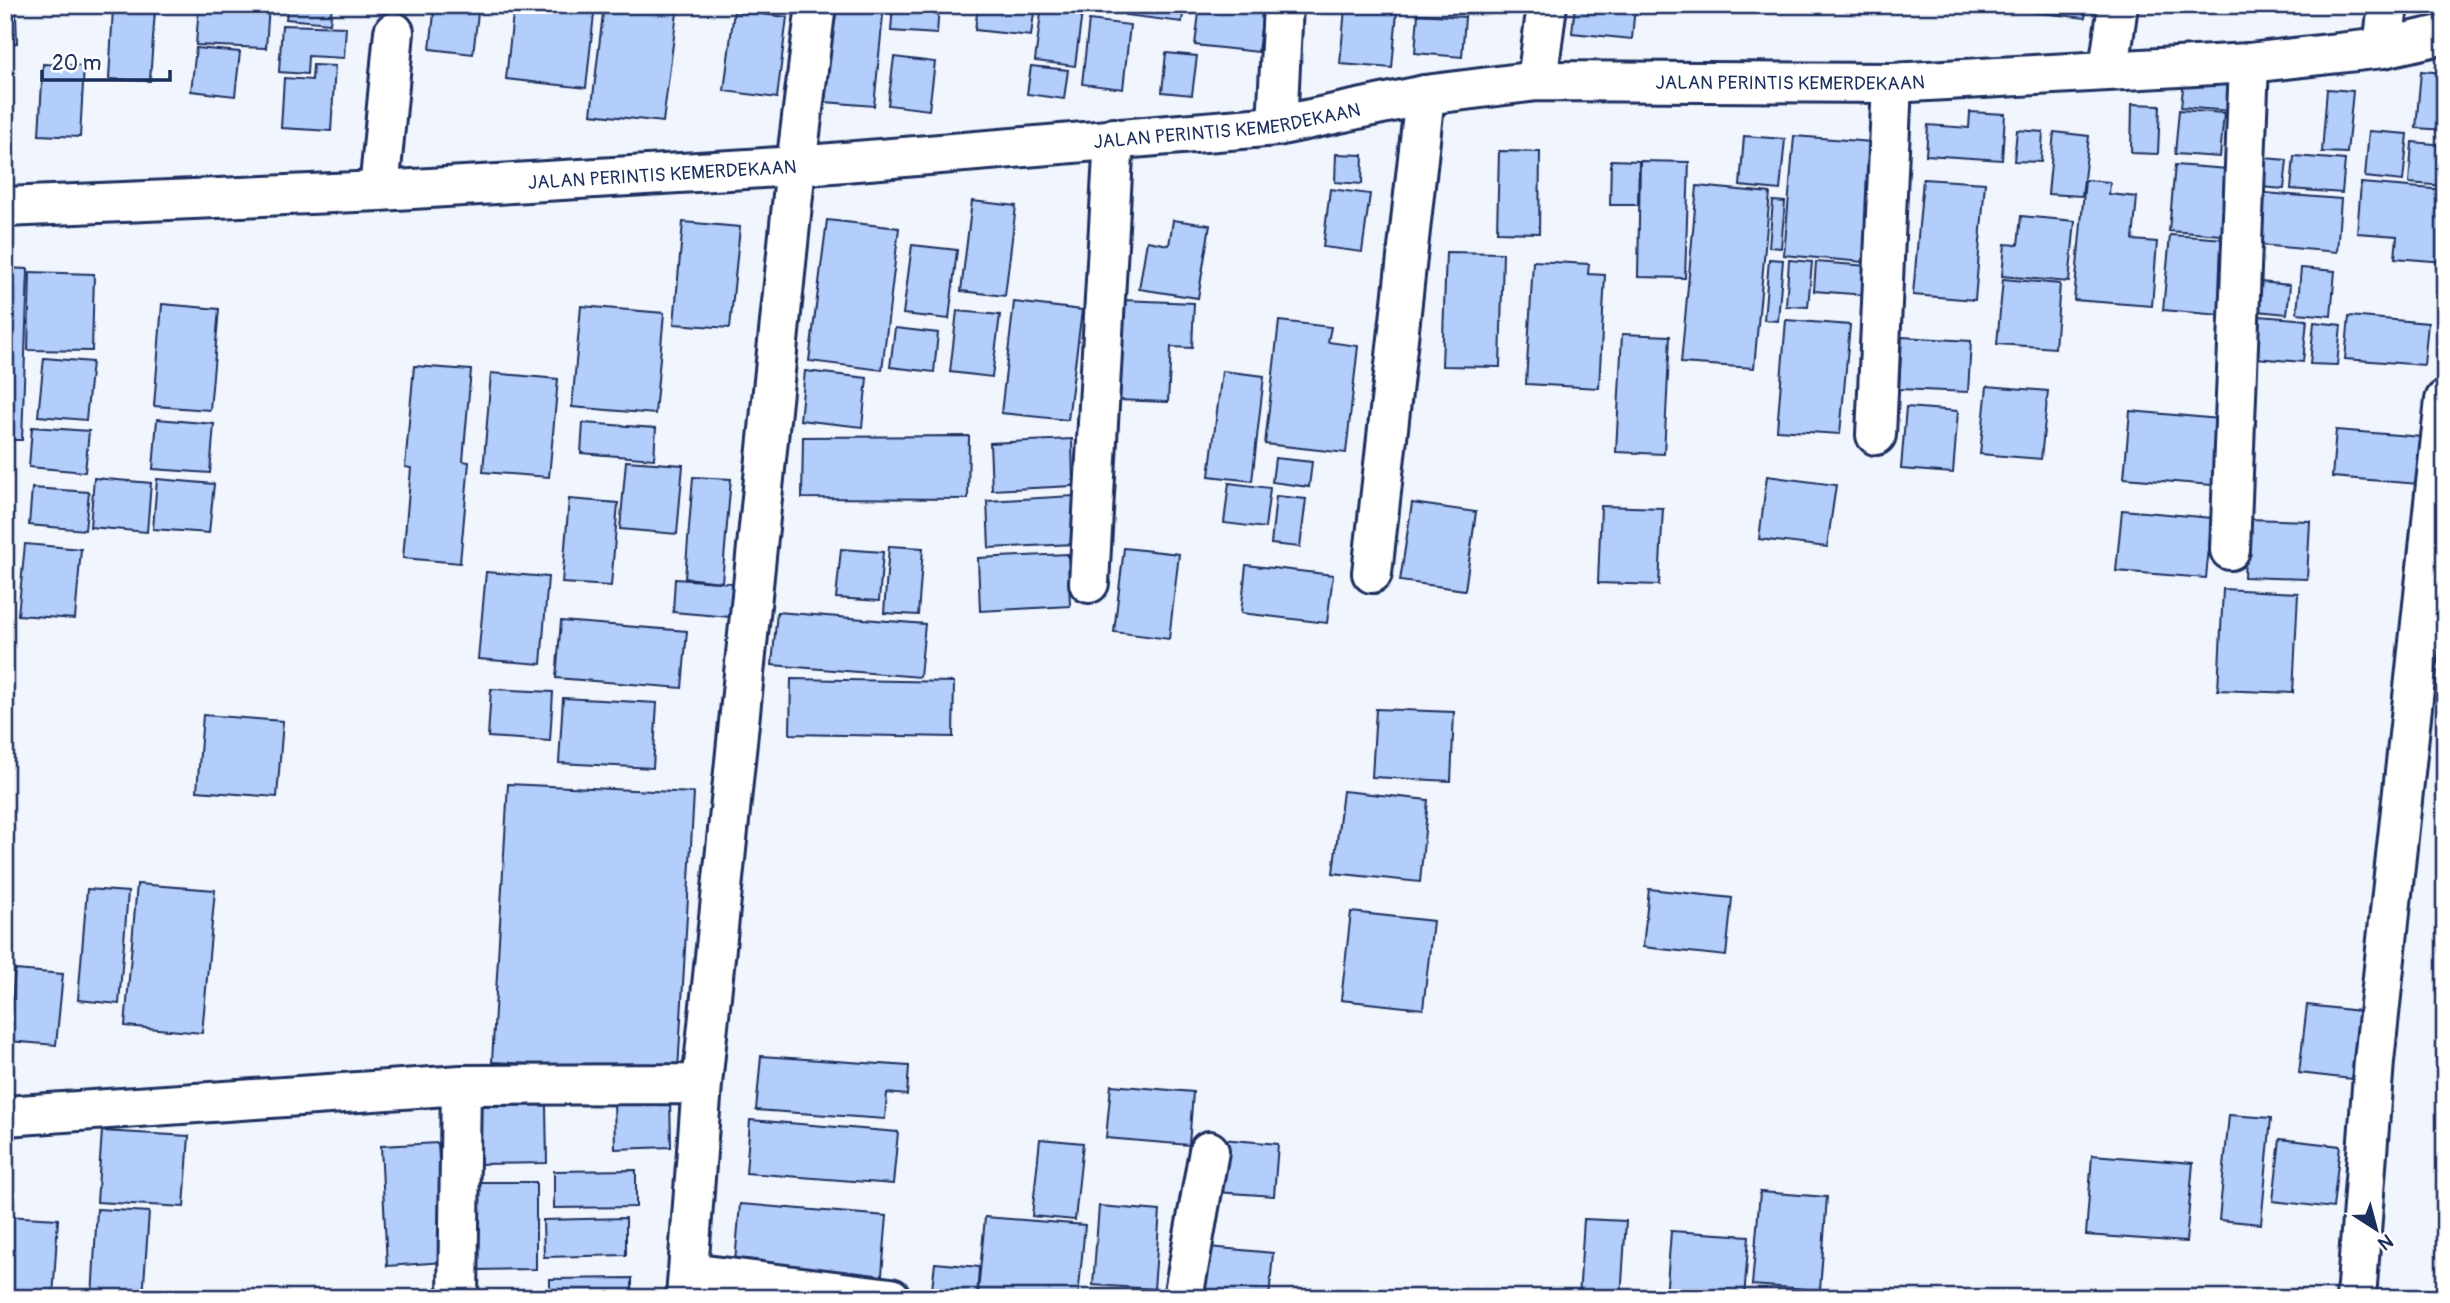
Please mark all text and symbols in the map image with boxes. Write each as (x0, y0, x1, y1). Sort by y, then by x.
scale bar (42, 38, 170, 82)
text: 20 m (52, 50, 101, 77)
street label: JALAN PERINTIS KEMERDEKAAN (1656, 70, 1925, 96)
street label: JALAN PERINTIS KEMERDEKAAN (1092, 98, 1363, 154)
street label: JALAN PERINTIS KEMERDEKAAN (527, 155, 797, 195)
north arrow (2342, 1194, 2412, 1264)
text: N (2373, 1228, 2398, 1256)

